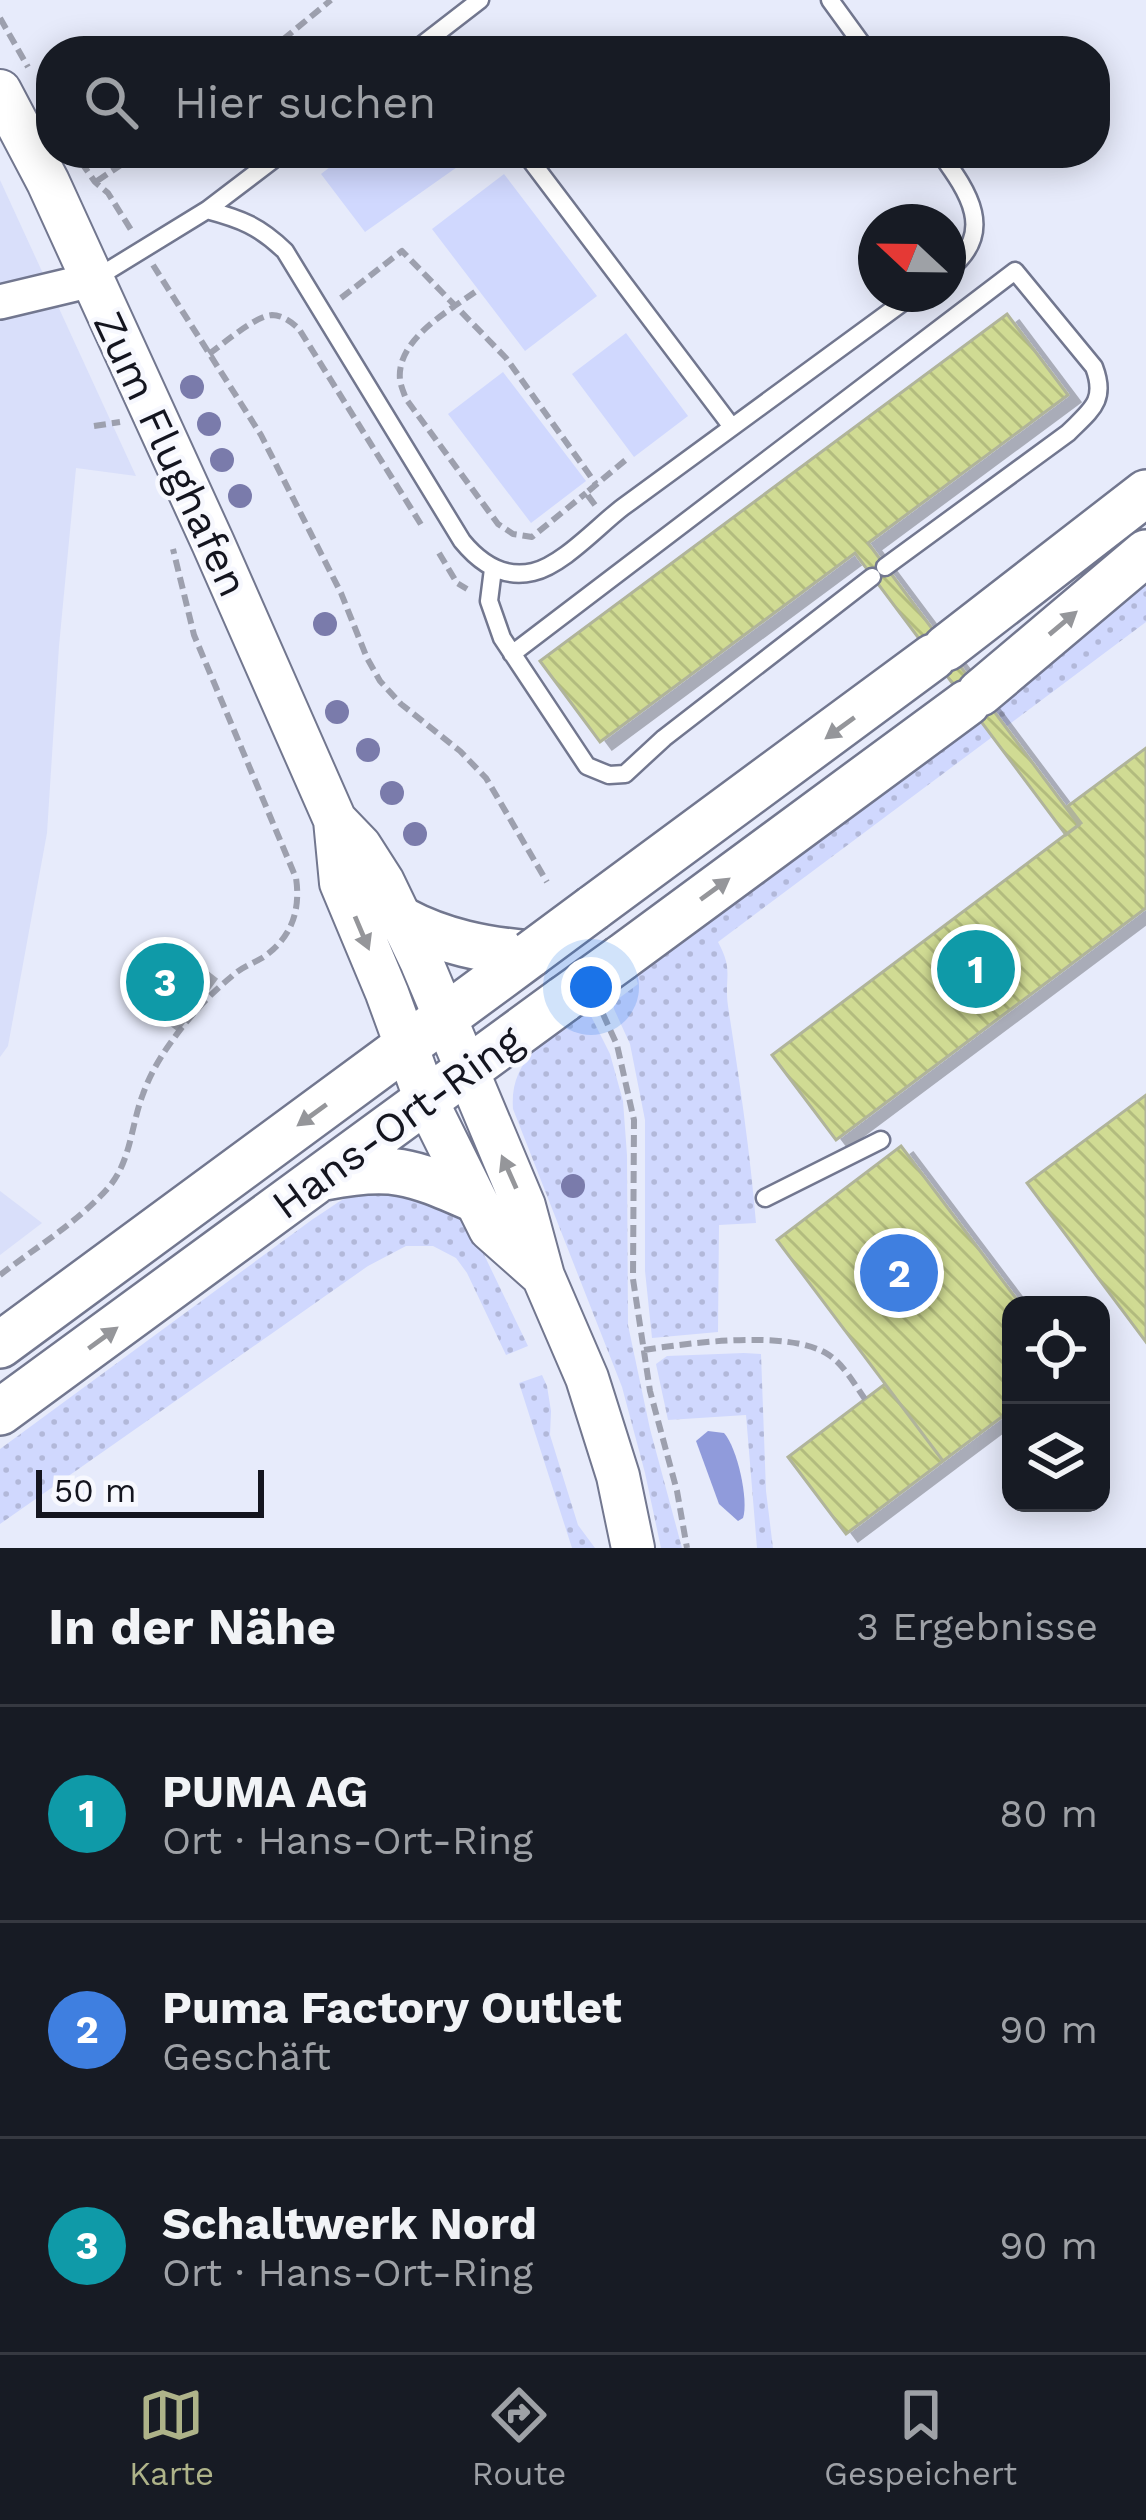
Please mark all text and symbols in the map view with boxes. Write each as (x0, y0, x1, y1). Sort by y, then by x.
search box (36, 36, 1110, 168)
icon: search (78, 69, 144, 135)
text: Hier suchen (174, 76, 436, 129)
north arrow (858, 204, 966, 312)
street label: Zum Flughafen (84, 304, 258, 604)
one-way arrow (1048, 610, 1078, 636)
one-way arrow (824, 716, 856, 740)
one-way arrow (699, 877, 731, 901)
one-way arrow (352, 915, 372, 950)
pin: 1 (937, 924, 1015, 1014)
pin: 3 (126, 937, 204, 1027)
your location (561, 957, 621, 1017)
street label: Hans-Ort-Ring (263, 1015, 532, 1229)
one-way arrow (296, 1103, 328, 1126)
one-way arrow (499, 1154, 519, 1189)
pin: 2 (860, 1228, 938, 1318)
map controls (1002, 1296, 1110, 1512)
button: locate (1002, 1296, 1110, 1404)
one-way arrow (87, 1326, 119, 1350)
button: layers (1002, 1404, 1110, 1512)
scale bar (36, 1464, 264, 1517)
text: 50 m (54, 1471, 136, 1510)
text: In der Nähe (48, 1597, 336, 1656)
text: 3 Ergebnisse (856, 1604, 1098, 1649)
text: PUMA AG (162, 1765, 368, 1818)
text: 1 (79, 1791, 95, 1836)
text: 80 m (999, 1791, 1098, 1836)
text: Ort · Hans-Ort-Ring (162, 1818, 533, 1863)
text: Puma Factory Outlet (162, 1981, 622, 2034)
text: 2 (75, 2007, 99, 2052)
text: 90 m (999, 2007, 1098, 2052)
text: Geschäft (162, 2034, 331, 2079)
text: Schaltwerk Nord (162, 2197, 537, 2250)
text: 3 (75, 2223, 99, 2268)
text: 90 m (999, 2223, 1098, 2268)
text: Ort · Hans-Ort-Ring (162, 2250, 533, 2295)
tab: Karte (129, 2382, 214, 2493)
tab: Route (472, 2382, 566, 2493)
tab: Gespeichert (824, 2382, 1017, 2493)

